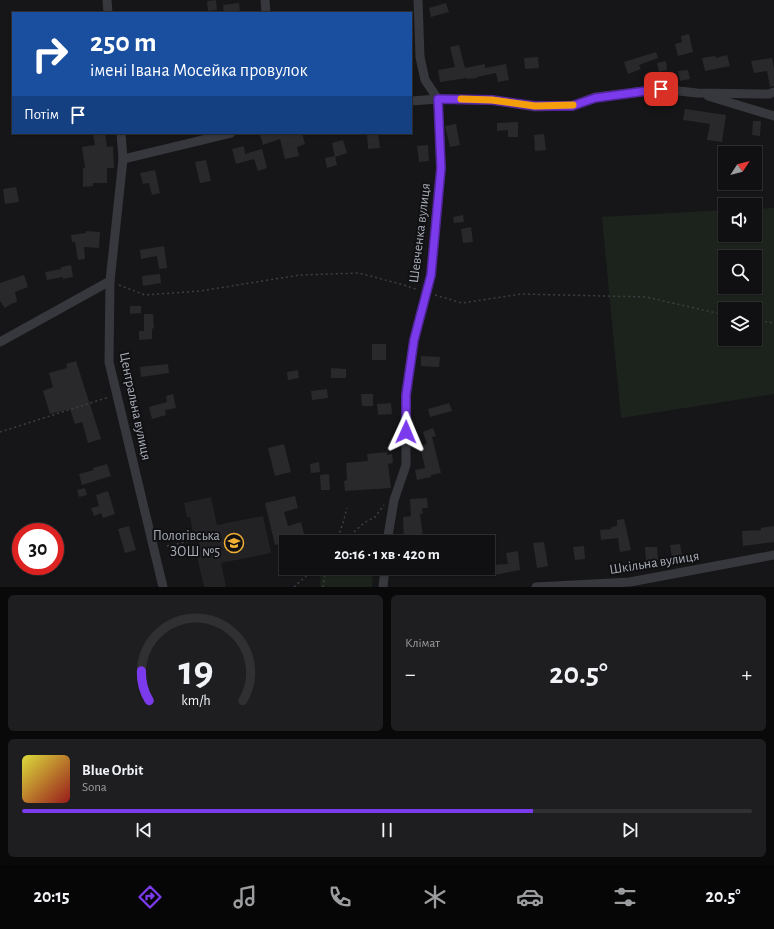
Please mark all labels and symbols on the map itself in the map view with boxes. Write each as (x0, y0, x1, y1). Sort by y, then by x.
pin (644, 72, 678, 106)
north arrow (718, 146, 762, 190)
street label: Шевченка вулиця (407, 182, 433, 284)
street label: Центральна вулиця (117, 351, 153, 462)
position arrow (385, 411, 427, 453)
speed limit sign: 30 (12, 523, 64, 575)
place label: Пологівська ЗОШ №5 (153, 529, 221, 559)
school or university icon: Пологівська ЗОШ №5 (223, 532, 245, 554)
street label: Шкільна вулиця (608, 549, 700, 577)

